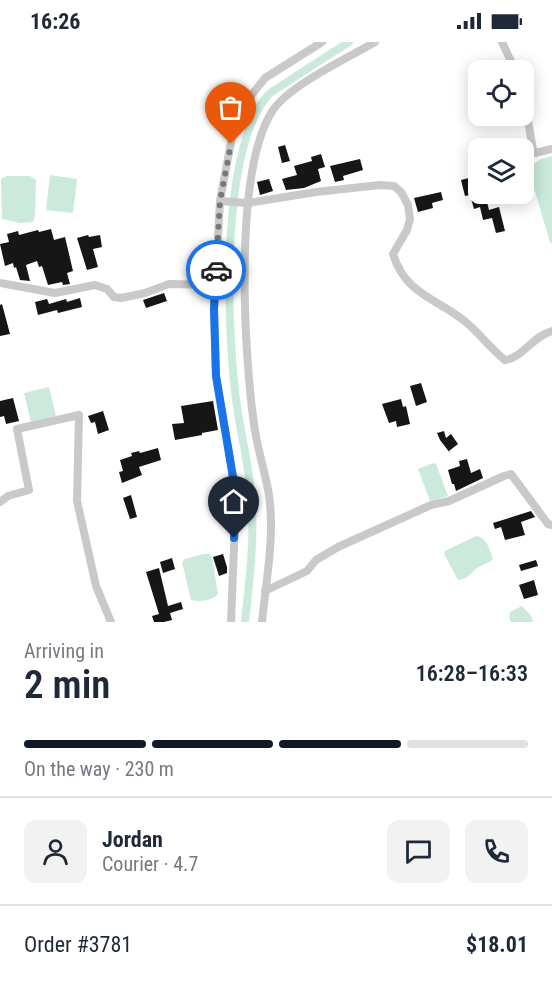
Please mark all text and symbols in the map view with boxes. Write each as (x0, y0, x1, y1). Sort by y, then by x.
text: 16:26 (30, 9, 81, 34)
map controls (468, 60, 534, 204)
button: locate (468, 60, 534, 126)
pin (205, 82, 256, 144)
icon: bag (214, 91, 247, 124)
button: layers (468, 138, 534, 204)
courier (186, 240, 246, 300)
icon: car (200, 254, 233, 287)
pin (208, 476, 259, 538)
icon: home (217, 485, 250, 518)
text: Arriving in (24, 639, 104, 663)
text: 16:28–16:33 (416, 661, 528, 686)
text: 2 min (24, 662, 110, 708)
text: On the way · 230 m (24, 757, 174, 781)
button: person (24, 820, 87, 883)
button: chat (387, 820, 450, 883)
button: phone (465, 820, 528, 883)
text: Jordan (102, 827, 163, 852)
text: Courier · 4.7 (102, 852, 198, 876)
text: Order #3781 (24, 932, 132, 957)
text: $18.01 (466, 932, 528, 957)

